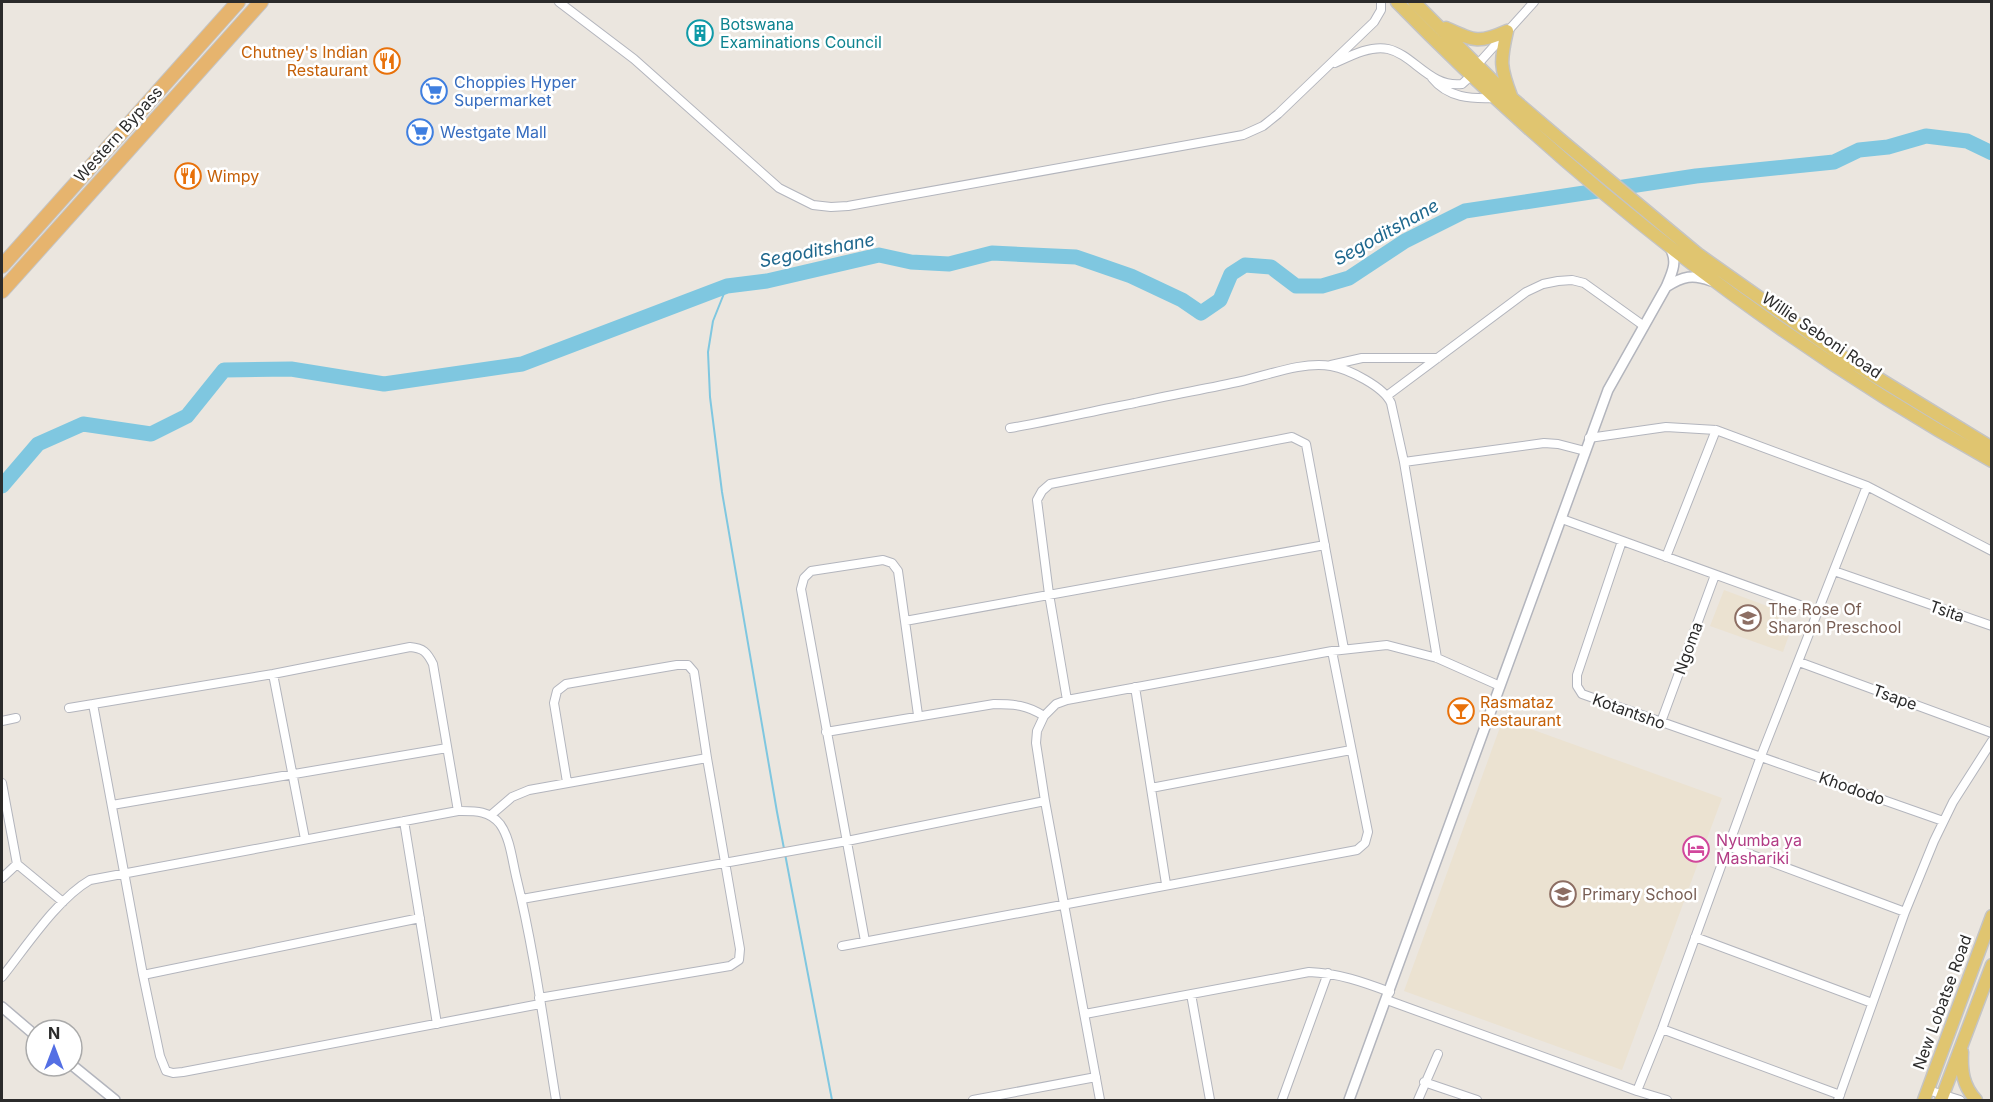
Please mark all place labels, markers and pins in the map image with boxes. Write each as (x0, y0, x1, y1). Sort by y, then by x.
place label: Botswana Examinations Council (720, 14, 882, 52)
building icon: Botswana Examinations Council (685, 18, 715, 48)
place label: Chutney's Indian Restaurant (241, 42, 368, 80)
restaurant icon: Chutney's Indian Restaurant (372, 46, 402, 76)
place label: Choppies Hyper Supermarket (454, 72, 577, 110)
supermarket icon: Choppies Hyper Supermarket (419, 76, 449, 106)
supermarket icon: Westgate Mall (405, 117, 435, 147)
place label: Westgate Mall (440, 122, 547, 142)
restaurant icon: Wimpy (173, 161, 203, 191)
place label: Wimpy (207, 166, 259, 186)
place label: The Rose Of Sharon Preschool (1768, 599, 1901, 637)
school or university icon: The Rose Of Sharon Preschool (1733, 603, 1763, 633)
place label: Rasmataz Restaurant (1480, 692, 1561, 730)
bar icon: Rasmataz Restaurant (1446, 696, 1476, 726)
place label: Nyumba ya Mashariki (1716, 830, 1802, 868)
hotel icon: Nyumba ya Mashariki (1681, 834, 1711, 864)
school or university icon: Primary School (1548, 879, 1578, 909)
place label: Primary School (1582, 884, 1697, 904)

